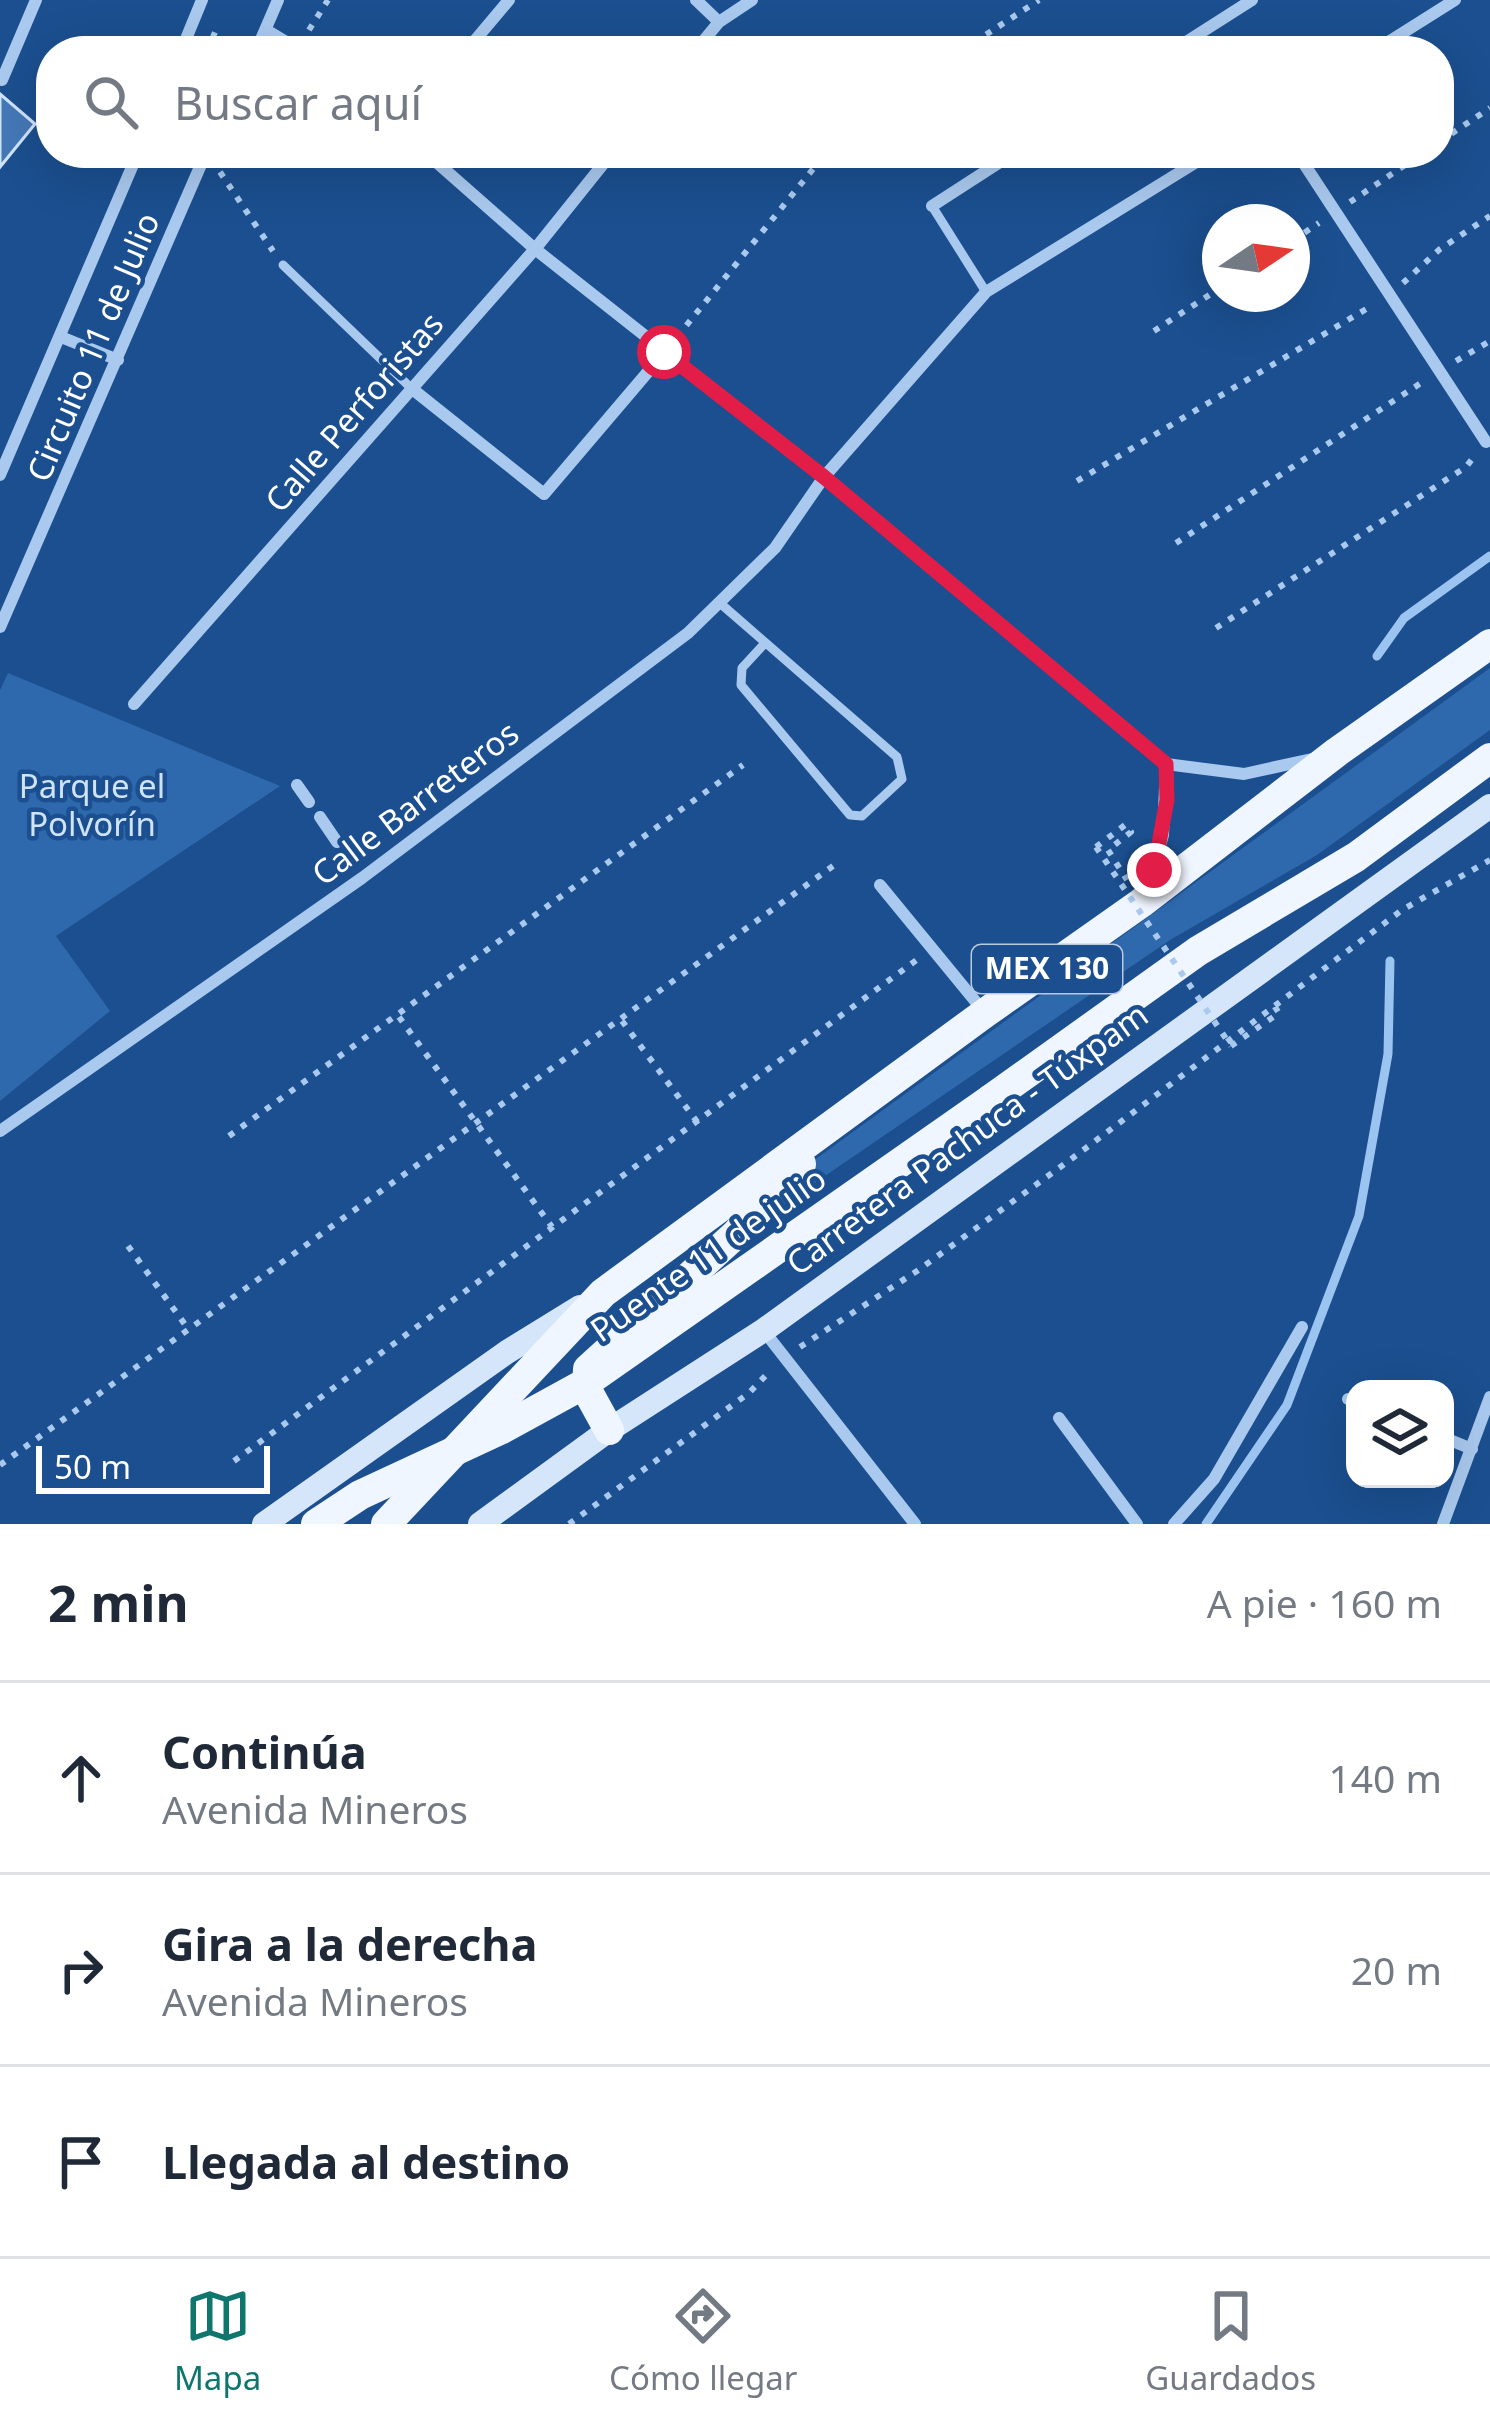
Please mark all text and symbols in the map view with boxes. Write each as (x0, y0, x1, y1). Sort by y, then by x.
search box (36, 36, 1454, 168)
icon: search (78, 69, 144, 135)
text: Buscar aquí (174, 72, 422, 133)
north arrow (1202, 204, 1310, 312)
street label: Circuito 11 de Julio (16, 206, 169, 488)
street label: Calle Perforistas (254, 302, 453, 521)
route start (637, 325, 691, 379)
street label: Calle Barreteros (302, 710, 527, 895)
park label: Parque el Polvorín (19, 763, 165, 846)
route end (1127, 843, 1181, 897)
road number: MEX 130 (972, 945, 1122, 993)
street label: Carretera Pachuca - Túxpam (777, 992, 1157, 1285)
street label: Puente 11 de julio (581, 1155, 835, 1352)
map controls (1346, 1380, 1454, 1488)
button: layers (1346, 1380, 1454, 1488)
scale bar (36, 1440, 270, 1493)
text: 50 m (54, 1444, 131, 1489)
text: 2 min (48, 1567, 189, 1637)
text: A pie · 160 m (1207, 1576, 1442, 1629)
text: Continúa (162, 1721, 367, 1782)
icon: ahead (48, 1745, 114, 1811)
text: 140 m (1328, 1751, 1442, 1804)
text: Avenida Mineros (162, 1782, 468, 1835)
text: Gira a la derecha (162, 1913, 537, 1974)
icon: right (48, 1937, 114, 2003)
text: 20 m (1351, 1943, 1442, 1996)
text: Avenida Mineros (162, 1974, 468, 2027)
icon: arrive (48, 2129, 114, 2195)
text: Llegada al destino (162, 2131, 570, 2192)
tab: Mapa (174, 2283, 261, 2400)
tab: Cómo llegar (609, 2283, 797, 2400)
tab: Guardados (1145, 2283, 1316, 2400)

